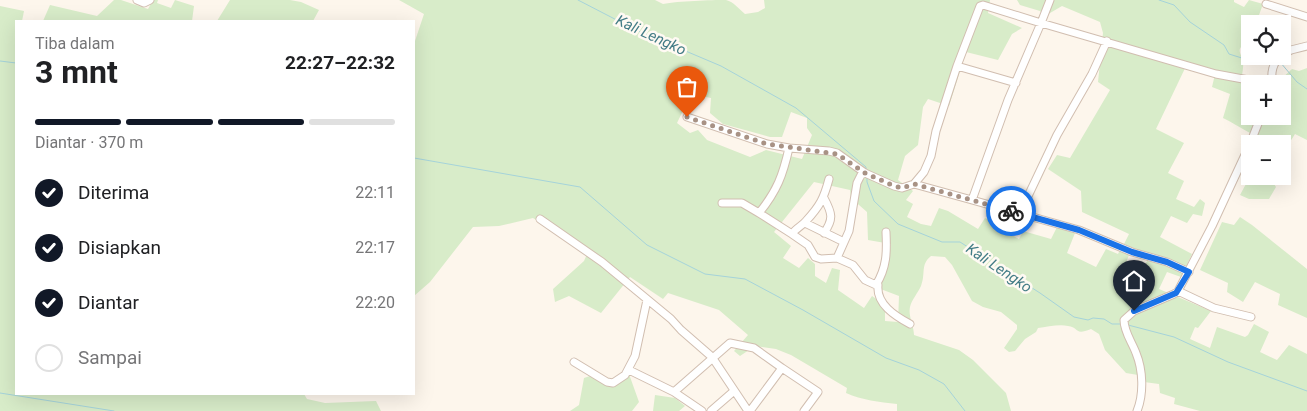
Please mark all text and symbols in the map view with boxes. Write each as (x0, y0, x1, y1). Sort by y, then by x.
water label: Kali Lengko (613, 11, 689, 59)
map controls (1241, 15, 1291, 185)
button: locate (1241, 15, 1291, 65)
text: Tiba dalam (35, 34, 114, 53)
text: 22:27–22:32 (285, 51, 395, 74)
text: 3 mnt (35, 53, 118, 91)
pin (666, 66, 708, 117)
icon: bag (673, 73, 701, 101)
button: + (1241, 75, 1291, 125)
text: Diantar · 370 m (35, 133, 143, 152)
button: − (1241, 135, 1291, 185)
icon: check (35, 179, 63, 207)
text: Diterima (78, 181, 149, 204)
text: 22:11 (355, 183, 395, 202)
courier (986, 186, 1036, 236)
icon: bike (997, 197, 1025, 225)
icon: check (35, 234, 63, 262)
text: Disiapkan (78, 236, 161, 259)
text: 22:17 (355, 238, 395, 257)
water label: Kali Lengko (963, 240, 1035, 296)
pin (1113, 260, 1155, 311)
icon: home (1120, 267, 1148, 295)
icon: check (35, 289, 63, 317)
text: Diantar (78, 291, 139, 314)
text: 22:20 (355, 293, 395, 312)
text: Sampai (78, 346, 142, 369)

